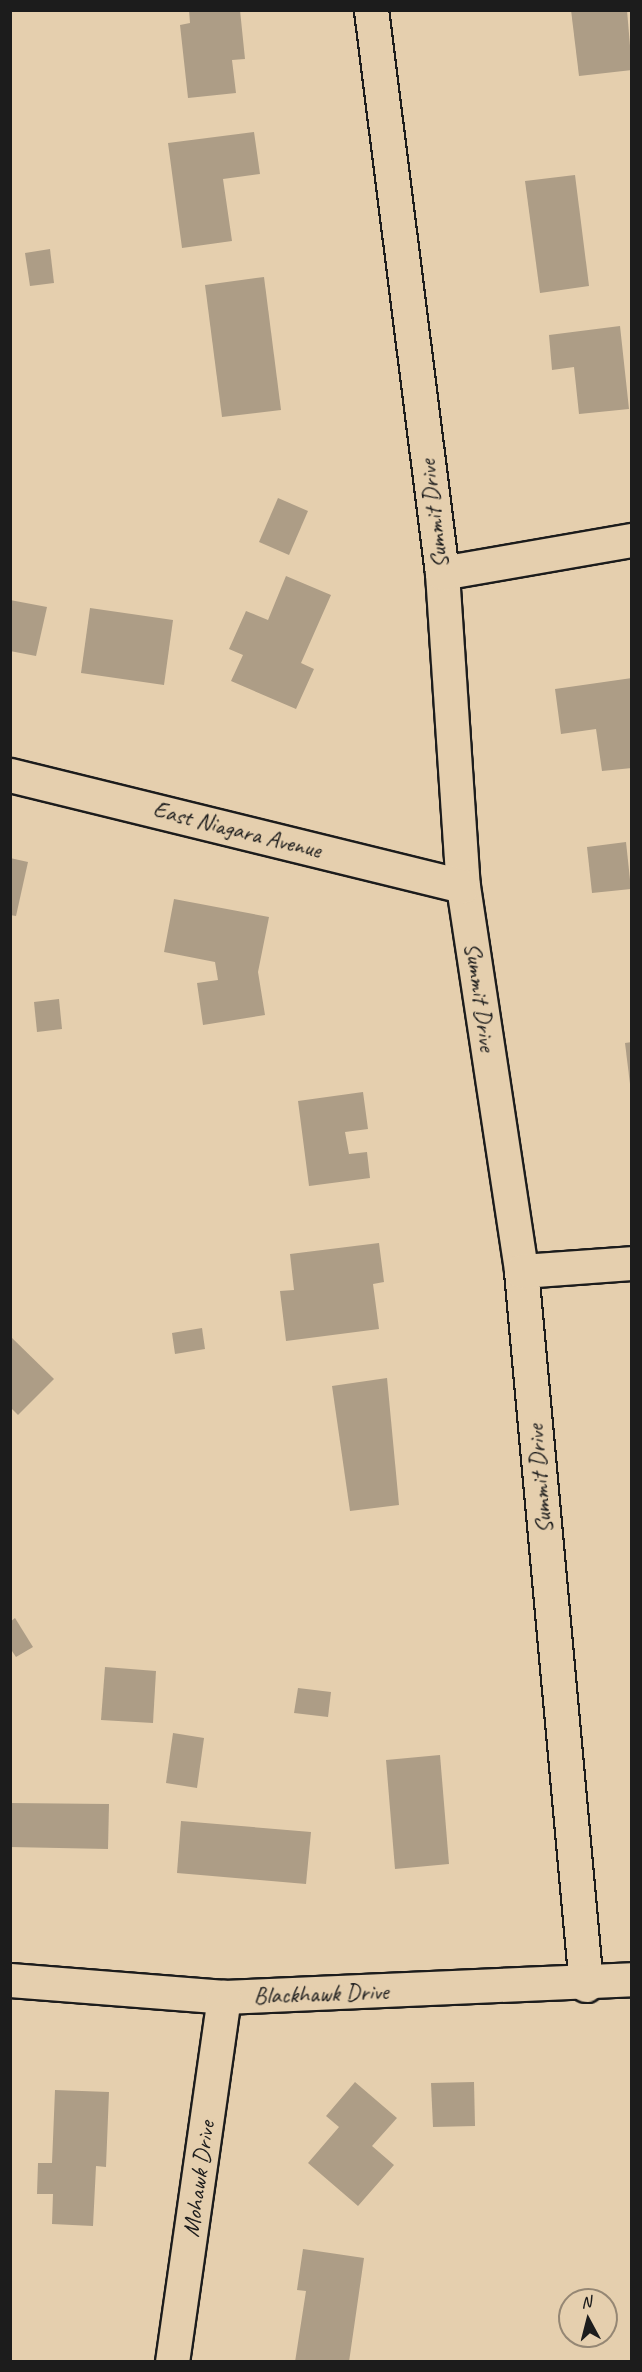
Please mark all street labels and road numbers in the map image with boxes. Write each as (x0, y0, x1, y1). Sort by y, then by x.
street label: Summit Drive (413, 458, 455, 570)
street label: East Niagara Avenue (150, 795, 324, 865)
street label: Summit Drive (458, 941, 502, 1053)
street label: Summit Drive (521, 1423, 559, 1535)
street label: Blackhawk Drive (253, 1977, 389, 2011)
street label: Mohawk Drive (177, 2119, 221, 2239)

